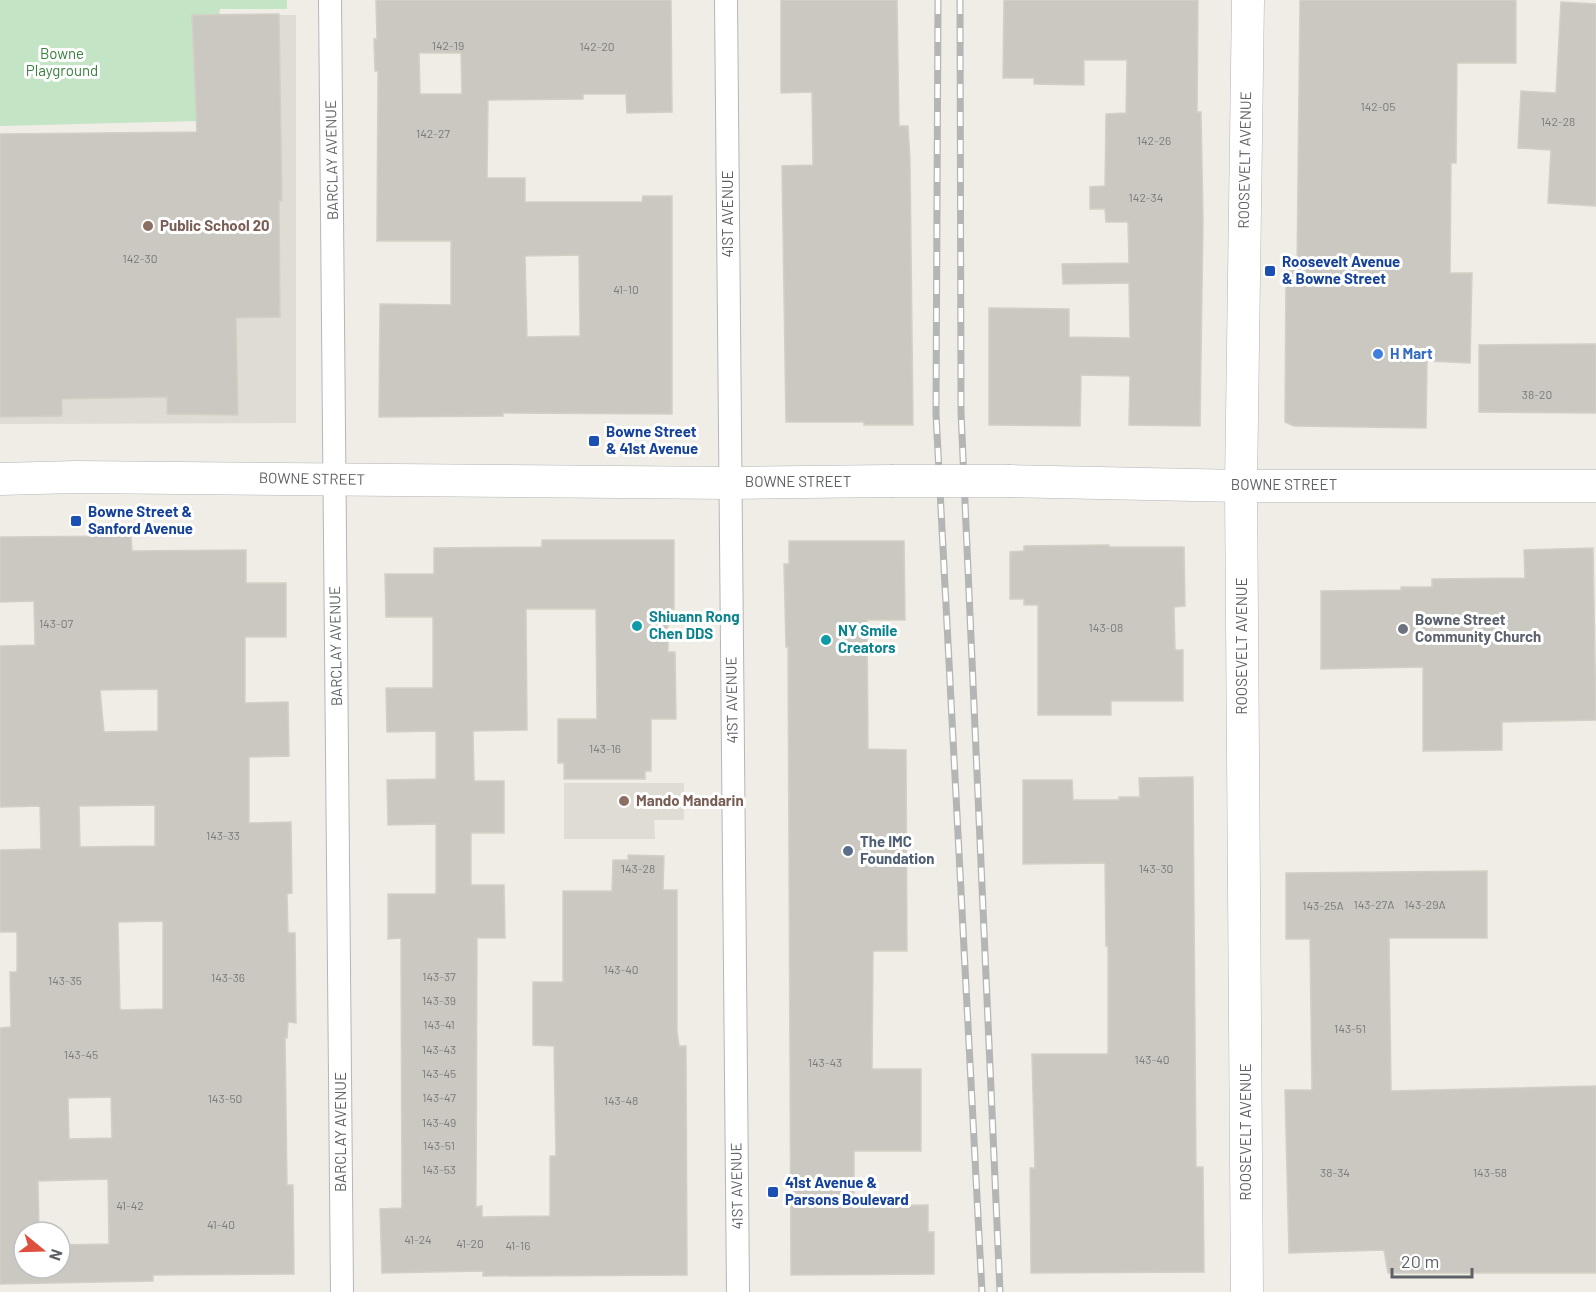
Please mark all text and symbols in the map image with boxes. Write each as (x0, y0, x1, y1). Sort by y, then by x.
house number: 142-19 (432, 38, 464, 52)
house number: 142-20 (579, 39, 615, 53)
park label: Bowne Playground (26, 44, 98, 79)
street label: ROOSEVELT AVENUE (1234, 91, 1254, 229)
house number: 142-05 (1361, 99, 1395, 113)
street label: BARCLAY AVENUE (321, 100, 341, 220)
house number: 142-28 (1541, 114, 1575, 128)
house number: 142-27 (416, 126, 450, 140)
house number: 142-26 (1137, 133, 1171, 147)
street label: 41ST AVENUE (718, 170, 736, 258)
house number: 142-34 (1129, 190, 1163, 204)
place label: Public School 20 (160, 216, 270, 234)
marker: Public School 20 (141, 219, 155, 233)
house number: 142-30 (123, 251, 157, 265)
place label: Roosevelt Avenue & Bowne Street (1282, 252, 1400, 287)
marker: Roosevelt Avenue & Bowne Street (1263, 264, 1277, 278)
house number: 41-10 (613, 282, 639, 296)
place label: H Mart (1390, 344, 1433, 362)
marker: H Mart (1371, 347, 1385, 361)
house number: 38-20 (1522, 387, 1552, 401)
place label: Bowne Street & 41st Avenue (606, 422, 698, 457)
marker: Bowne Street & 41st Avenue (587, 434, 601, 448)
street label: BOWNE STREET (259, 468, 365, 488)
street label: BOWNE STREET (745, 472, 851, 490)
street label: BOWNE STREET (1231, 475, 1337, 493)
place label: Bowne Street & Sanford Avenue (88, 502, 193, 537)
marker: Bowne Street & Sanford Avenue (69, 514, 83, 528)
street label: ROOSEVELT AVENUE (1232, 577, 1250, 715)
street label: BARCLAY AVENUE (325, 586, 345, 706)
place label: Shiuann Rong Chen DDS (649, 607, 739, 642)
place label: Bowne Street Community Church (1415, 610, 1541, 645)
house number: 143-07 (39, 616, 73, 630)
marker: Shiuann Rong Chen DDS (630, 619, 644, 633)
house number: 143-08 (1089, 620, 1123, 634)
place label: NY Smile Creators (838, 621, 897, 656)
marker: Bowne Street Community Church (1396, 622, 1410, 636)
marker: NY Smile Creators (819, 633, 833, 647)
street label: 41ST AVENUE (721, 656, 741, 744)
house number: 143-16 (589, 741, 621, 755)
place label: Mando Mandarin (636, 791, 744, 809)
marker: Mando Mandarin (617, 794, 631, 808)
house number: 143-33 (206, 828, 240, 842)
place label: The IMC Foundation (860, 832, 935, 867)
marker: The IMC Foundation (841, 844, 855, 858)
house number: 143-28 (621, 861, 655, 875)
house number: 143-30 (1139, 861, 1173, 875)
house number: 143-27A (1353, 897, 1395, 911)
house number: 143-29A (1404, 897, 1446, 911)
house number: 143-25A (1302, 898, 1344, 912)
house number: 143-40 (603, 962, 639, 976)
house number: 143-37 (422, 969, 456, 983)
house number: 143-36 (211, 970, 245, 984)
house number: 143-35 (48, 973, 82, 987)
house number: 143-39 (422, 993, 456, 1007)
house number: 143-41 (423, 1017, 455, 1031)
house number: 143-51 (1334, 1021, 1366, 1035)
house number: 143-43 (422, 1042, 456, 1056)
house number: 143-45 (64, 1047, 98, 1061)
house number: 143-40 (1134, 1052, 1170, 1066)
house number: 143-43 (808, 1055, 842, 1069)
street label: ROOSEVELT AVENUE (1236, 1063, 1254, 1201)
house number: 143-45 (422, 1066, 456, 1080)
street label: BARCLAY AVENUE (331, 1072, 349, 1192)
house number: 143-47 (422, 1090, 456, 1104)
house number: 143-50 (208, 1091, 242, 1105)
house number: 143-48 (604, 1093, 638, 1107)
house number: 143-49 (422, 1115, 456, 1129)
house number: 143-51 (423, 1138, 455, 1152)
street label: 41ST AVENUE (726, 1142, 746, 1230)
house number: 143-53 (422, 1162, 456, 1176)
house number: 38-34 (1320, 1165, 1350, 1179)
house number: 143-58 (1473, 1165, 1507, 1179)
place label: 41st Avenue & Parsons Boulevard (785, 1173, 909, 1208)
marker: 41st Avenue & Parsons Boulevard (766, 1185, 780, 1199)
house number: 41-42 (116, 1198, 144, 1212)
house number: 41-40 (207, 1217, 235, 1231)
north arrow (12, 1220, 72, 1280)
house number: 41-24 (404, 1232, 432, 1246)
house number: 41-20 (456, 1236, 484, 1250)
house number: 41-16 (506, 1238, 530, 1252)
scale bar (1392, 1241, 1472, 1279)
text: N (46, 1247, 67, 1263)
text: 20 m (1401, 1250, 1439, 1272)

